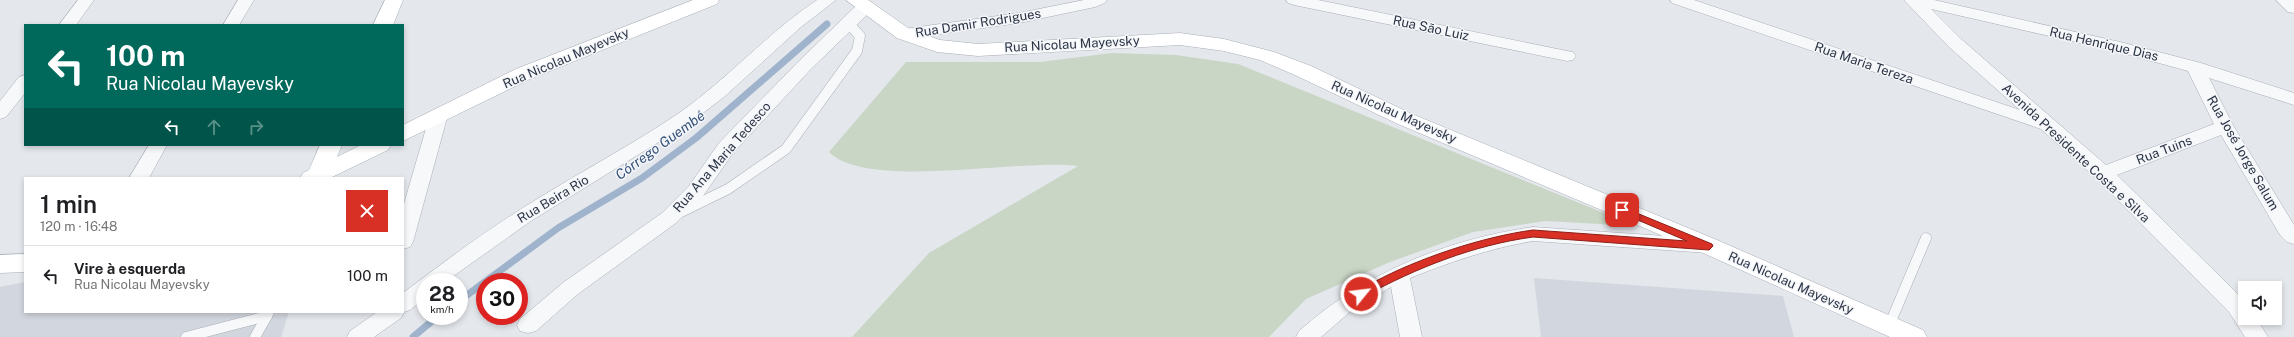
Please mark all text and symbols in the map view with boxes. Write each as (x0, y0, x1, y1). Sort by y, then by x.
street label: Rua Damir Rodrigues (914, 6, 1042, 40)
street label: Rua São Luiz (1392, 13, 1470, 43)
street label: Rua Henrique Dias (2048, 24, 2160, 64)
street label: Rua Nicolau Mayevsky (501, 25, 631, 91)
street label: Rua Nicolau Mayevsky (1004, 33, 1140, 55)
text: 100 m (106, 39, 185, 72)
street label: Rua Maria Tereza (1813, 39, 1915, 87)
icon: left (40, 40, 92, 92)
text: Rua Nicolau Mayevsky (106, 73, 294, 94)
street label: Rua Nicolau Mayevsky (1329, 78, 1459, 146)
street label: Avenida Presidente Costa e Silva (1999, 80, 2153, 226)
street label: Rua José Jorge Salum (2204, 93, 2282, 213)
street label: Rua Ana Maria Tedesco (670, 99, 774, 215)
water label: Córrego Guembé (612, 107, 708, 183)
icon: left (161, 116, 183, 138)
icon: ahead (203, 116, 225, 138)
icon: right (245, 116, 267, 138)
street label: Rua Tuins (2134, 133, 2194, 167)
street label: Rua Beira Rio (515, 172, 591, 226)
text: 1 min (40, 190, 97, 218)
button: close (346, 190, 388, 232)
pin (1605, 193, 1639, 227)
icon: arrive (1611, 199, 1633, 221)
text: 120 m · 16:48 (40, 219, 117, 234)
street label: Rua Nicolau Mayevsky (1726, 249, 1856, 317)
text: Vire à esquerda (74, 260, 186, 277)
icon: left (40, 265, 62, 287)
text: 100 m (347, 267, 388, 284)
speed limit sign: 30 (476, 273, 528, 325)
position arrow (1340, 273, 1382, 315)
text: Rua Nicolau Mayevsky (74, 277, 210, 292)
map controls (2238, 281, 2282, 325)
button: sound (2238, 281, 2282, 325)
text: 28 (429, 282, 455, 306)
text: km/h (430, 303, 454, 315)

